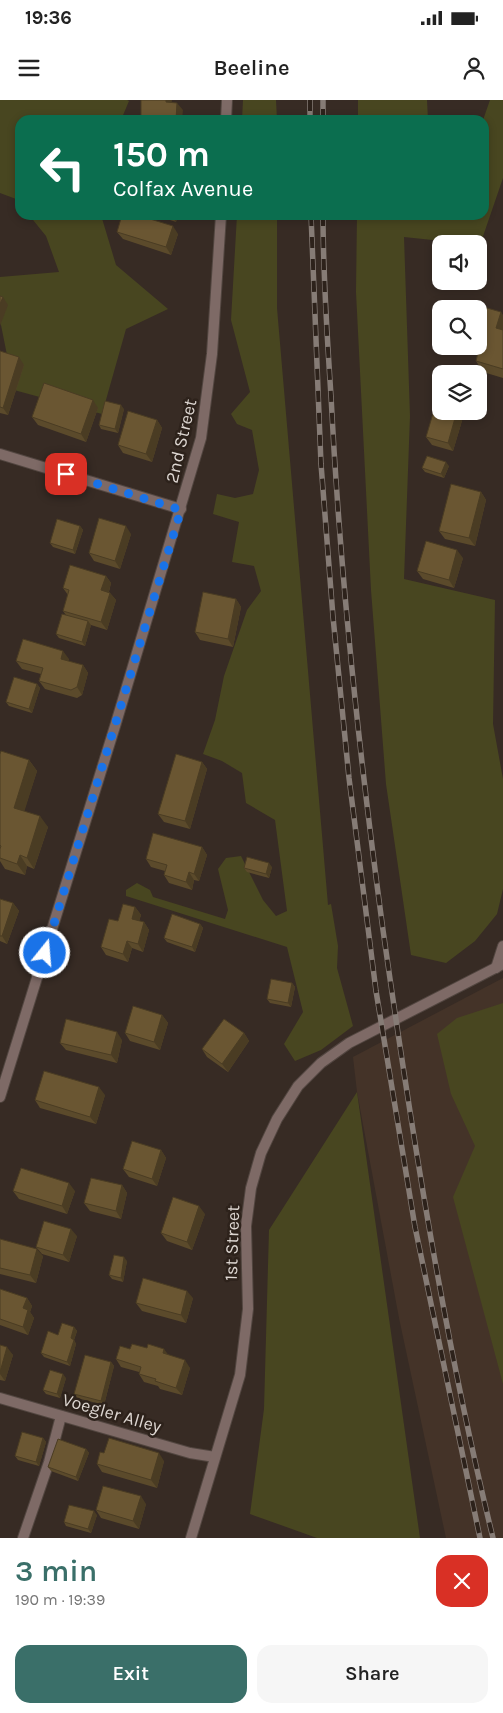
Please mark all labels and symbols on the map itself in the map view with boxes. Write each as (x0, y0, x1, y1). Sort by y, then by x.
street label: 2nd Street (161, 397, 201, 485)
pin (45, 453, 87, 495)
position arrow (18, 926, 70, 978)
street label: 1st Street (220, 1204, 244, 1281)
street label: Voegler Alley (60, 1388, 165, 1438)

